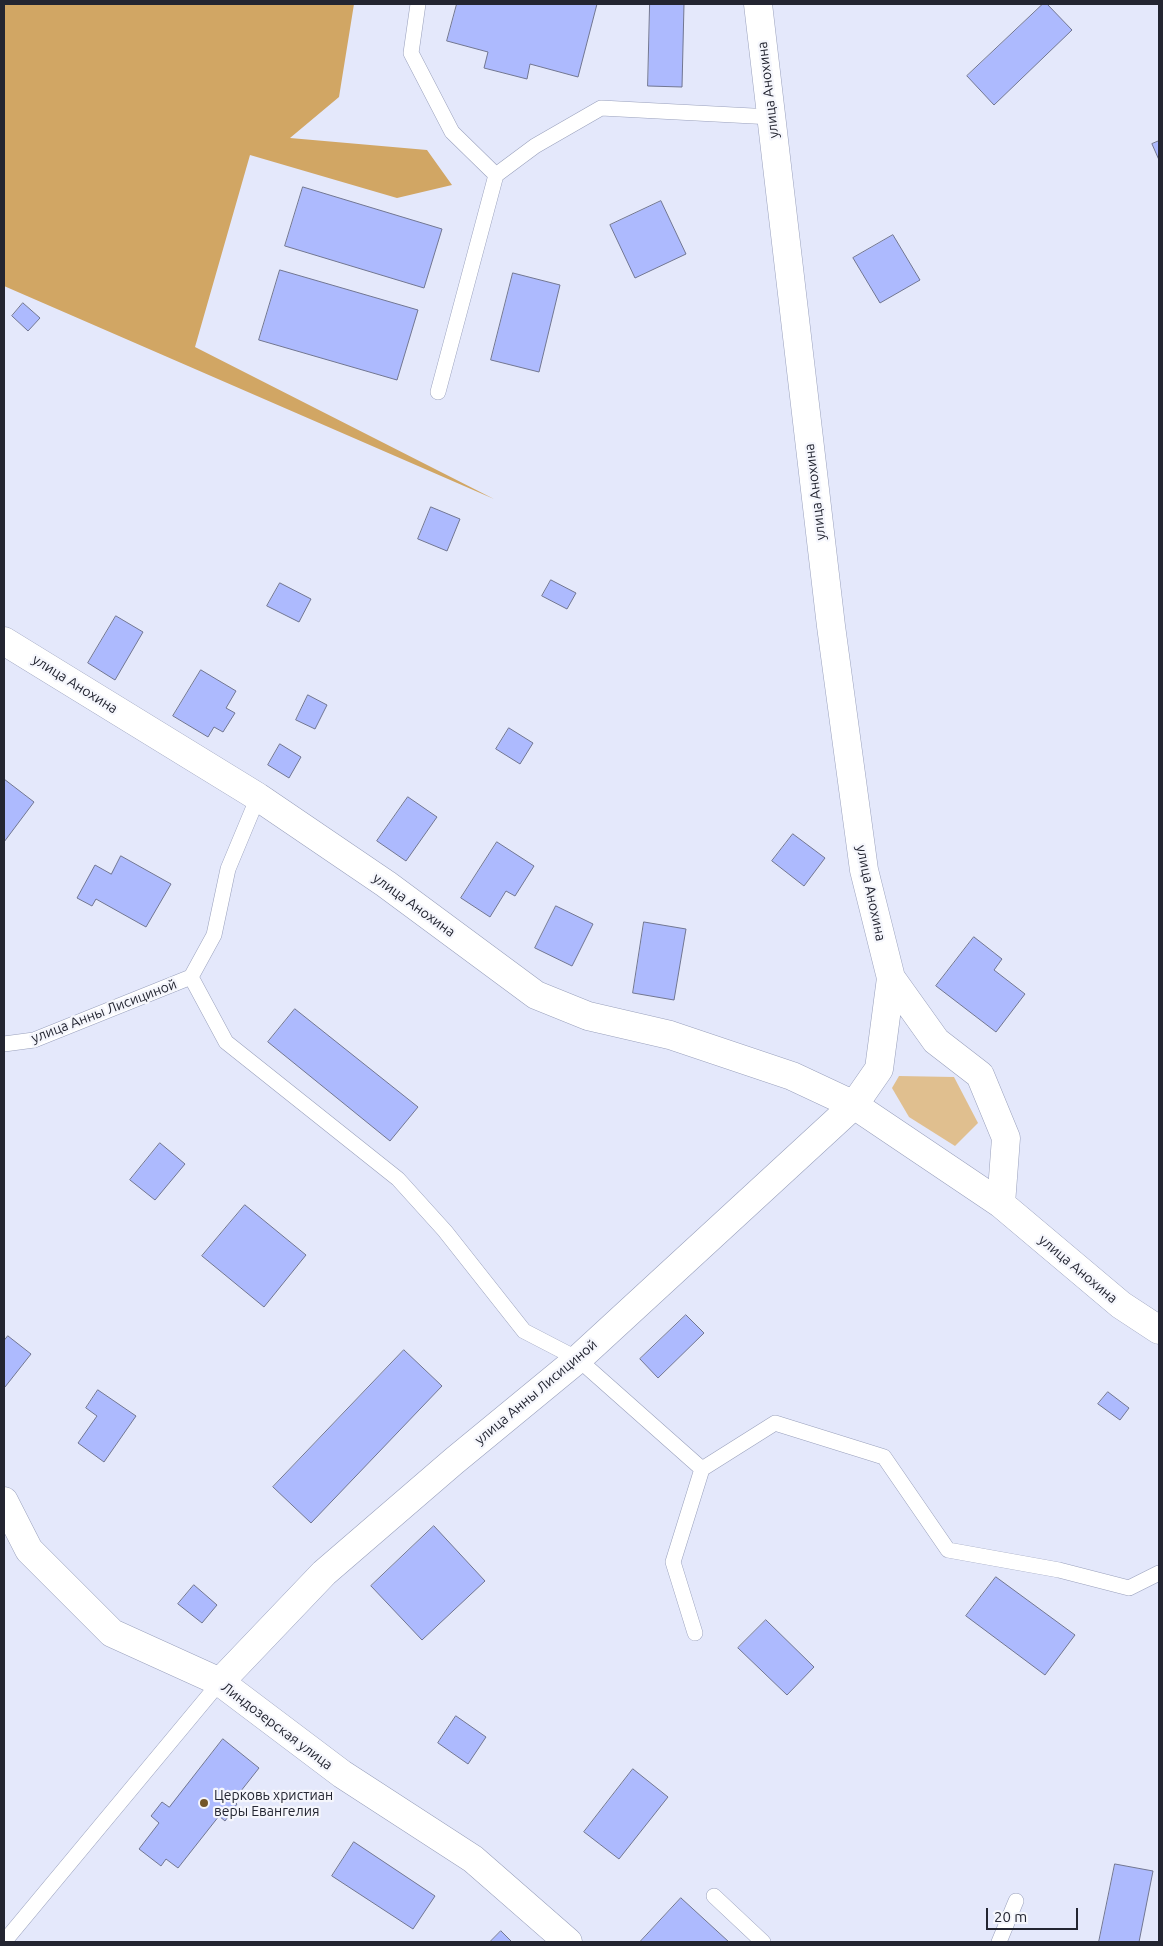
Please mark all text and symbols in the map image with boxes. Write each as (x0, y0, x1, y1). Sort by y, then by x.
street label: улица Анохина (754, 41, 782, 139)
street label: улица Анохина (801, 443, 829, 541)
street label: улица Анохина (29, 651, 121, 717)
street label: улица Анохина (853, 844, 889, 942)
street label: улица Анохина (370, 870, 458, 940)
street label: улица Анны Лисициной (29, 975, 179, 1047)
street label: улица Анохина (1035, 1231, 1121, 1307)
street label: улица Анны Лисициной (471, 1336, 601, 1448)
street label: Линдозерская улица (218, 1679, 336, 1773)
place label: Церковь христиан веры Евангелия (214, 1787, 333, 1820)
marker: Церковь христиан веры Евангелия (198, 1797, 210, 1809)
scale bar (988, 1898, 1080, 1930)
text: 20 m (994, 1908, 1027, 1925)

